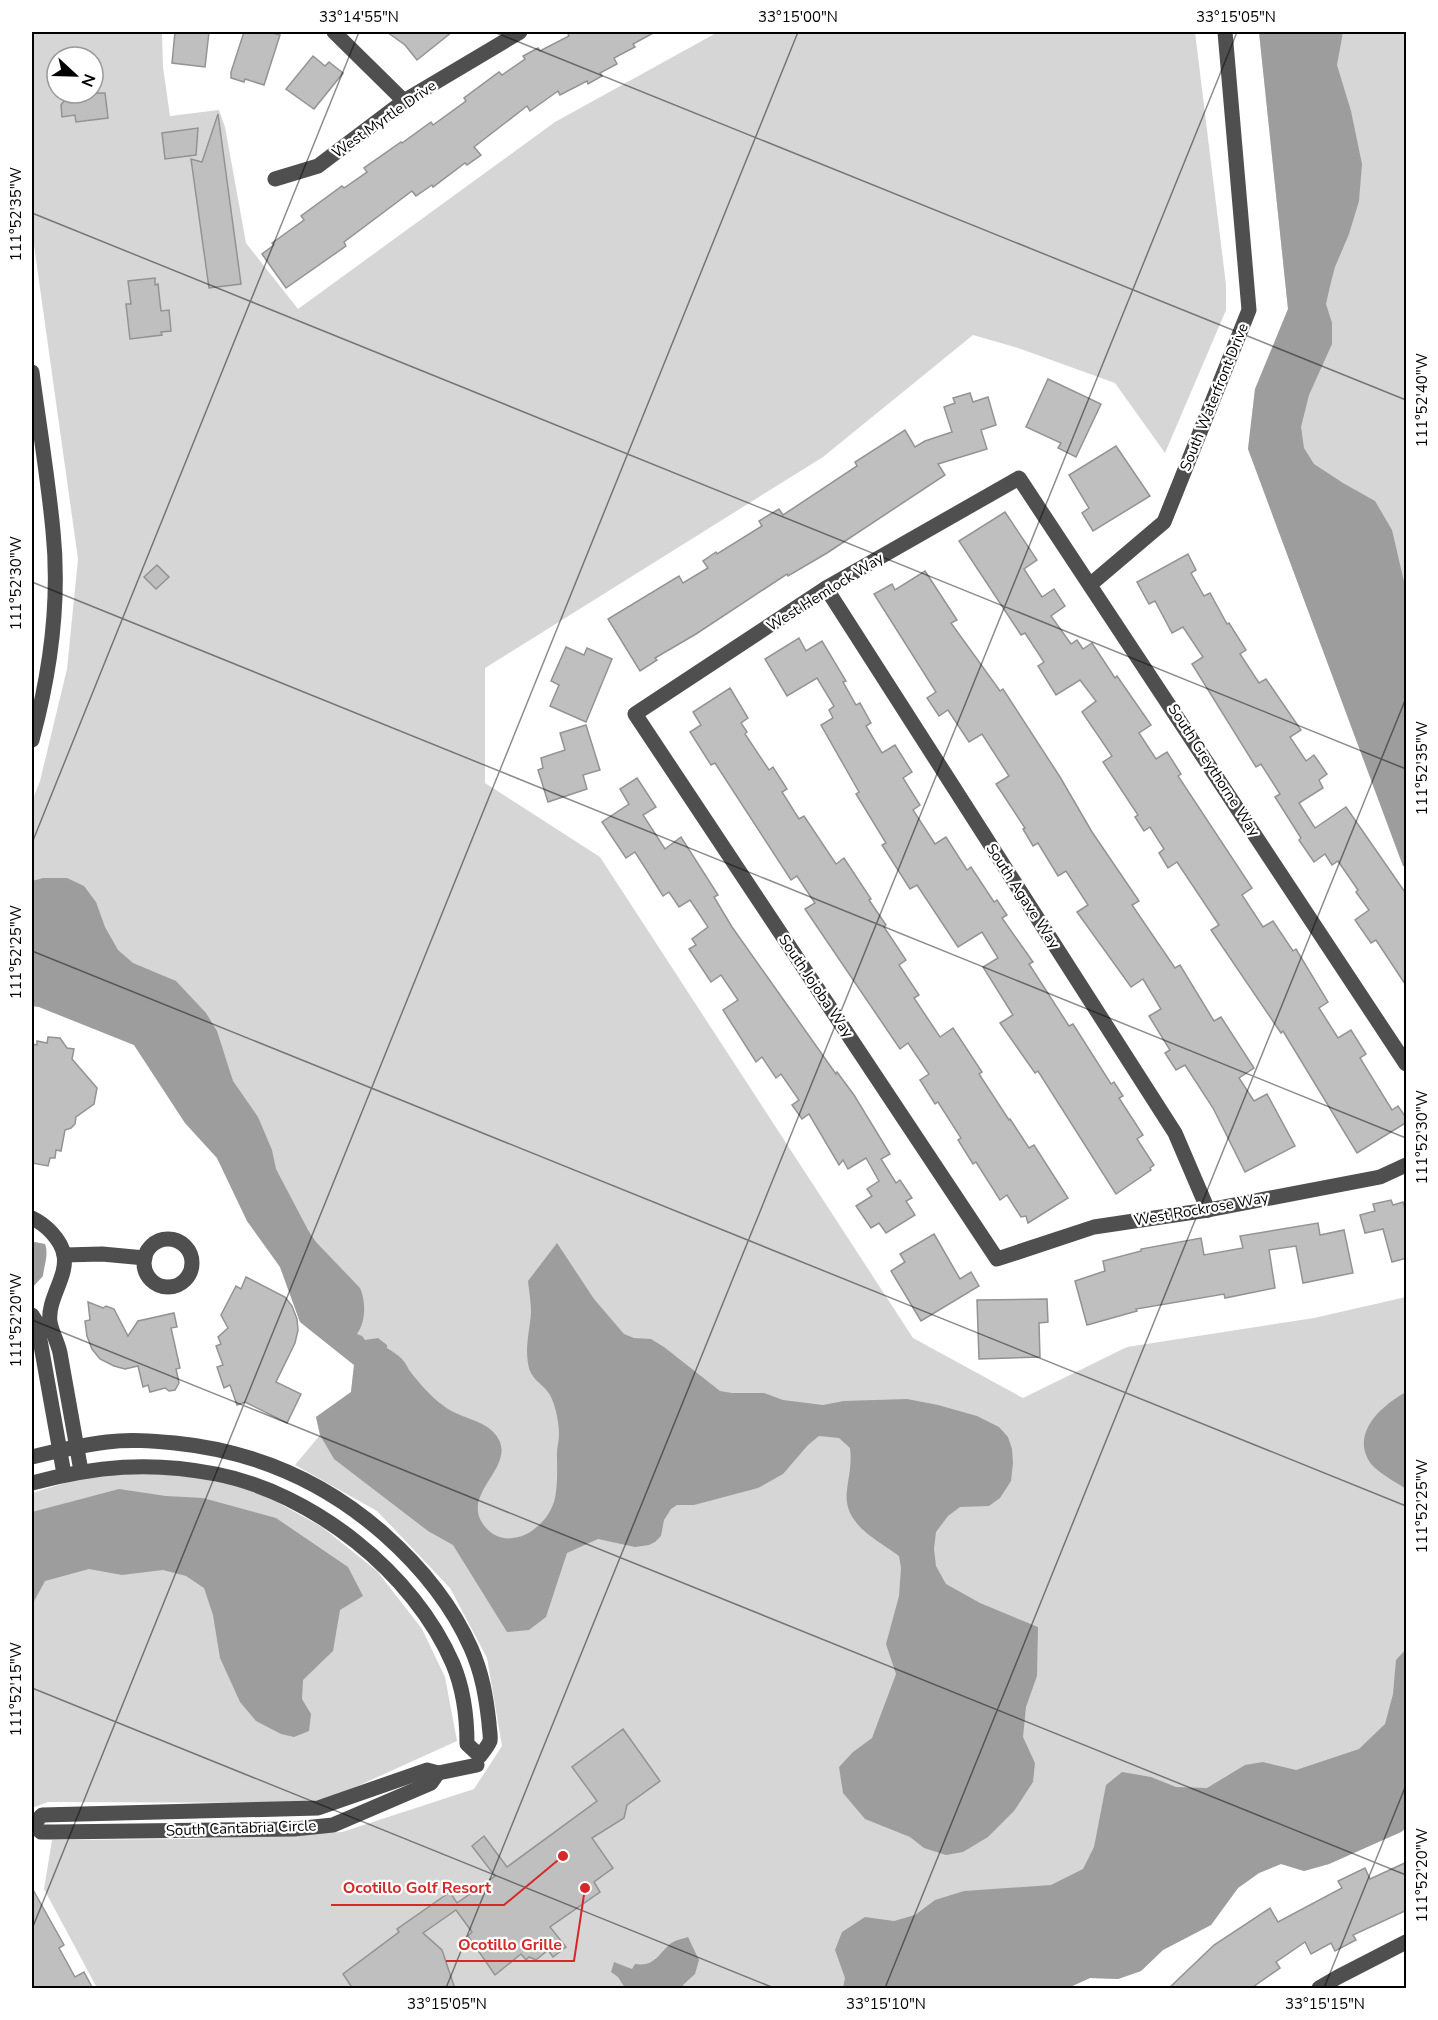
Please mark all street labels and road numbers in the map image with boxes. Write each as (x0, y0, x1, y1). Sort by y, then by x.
street label: West Myrtle Drive (328, 75, 440, 163)
street label: South Waterfront Drive (1175, 320, 1253, 474)
street label: West Hemlock Way (763, 548, 888, 636)
street label: South Greythorne Way (1164, 700, 1265, 841)
street label: South Agave Way (981, 839, 1065, 953)
street label: South Jojoba Way (774, 930, 858, 1042)
street label: West Rockrose Way (1132, 1187, 1270, 1231)
street label: South Cantabria Circle (165, 1815, 317, 1841)

